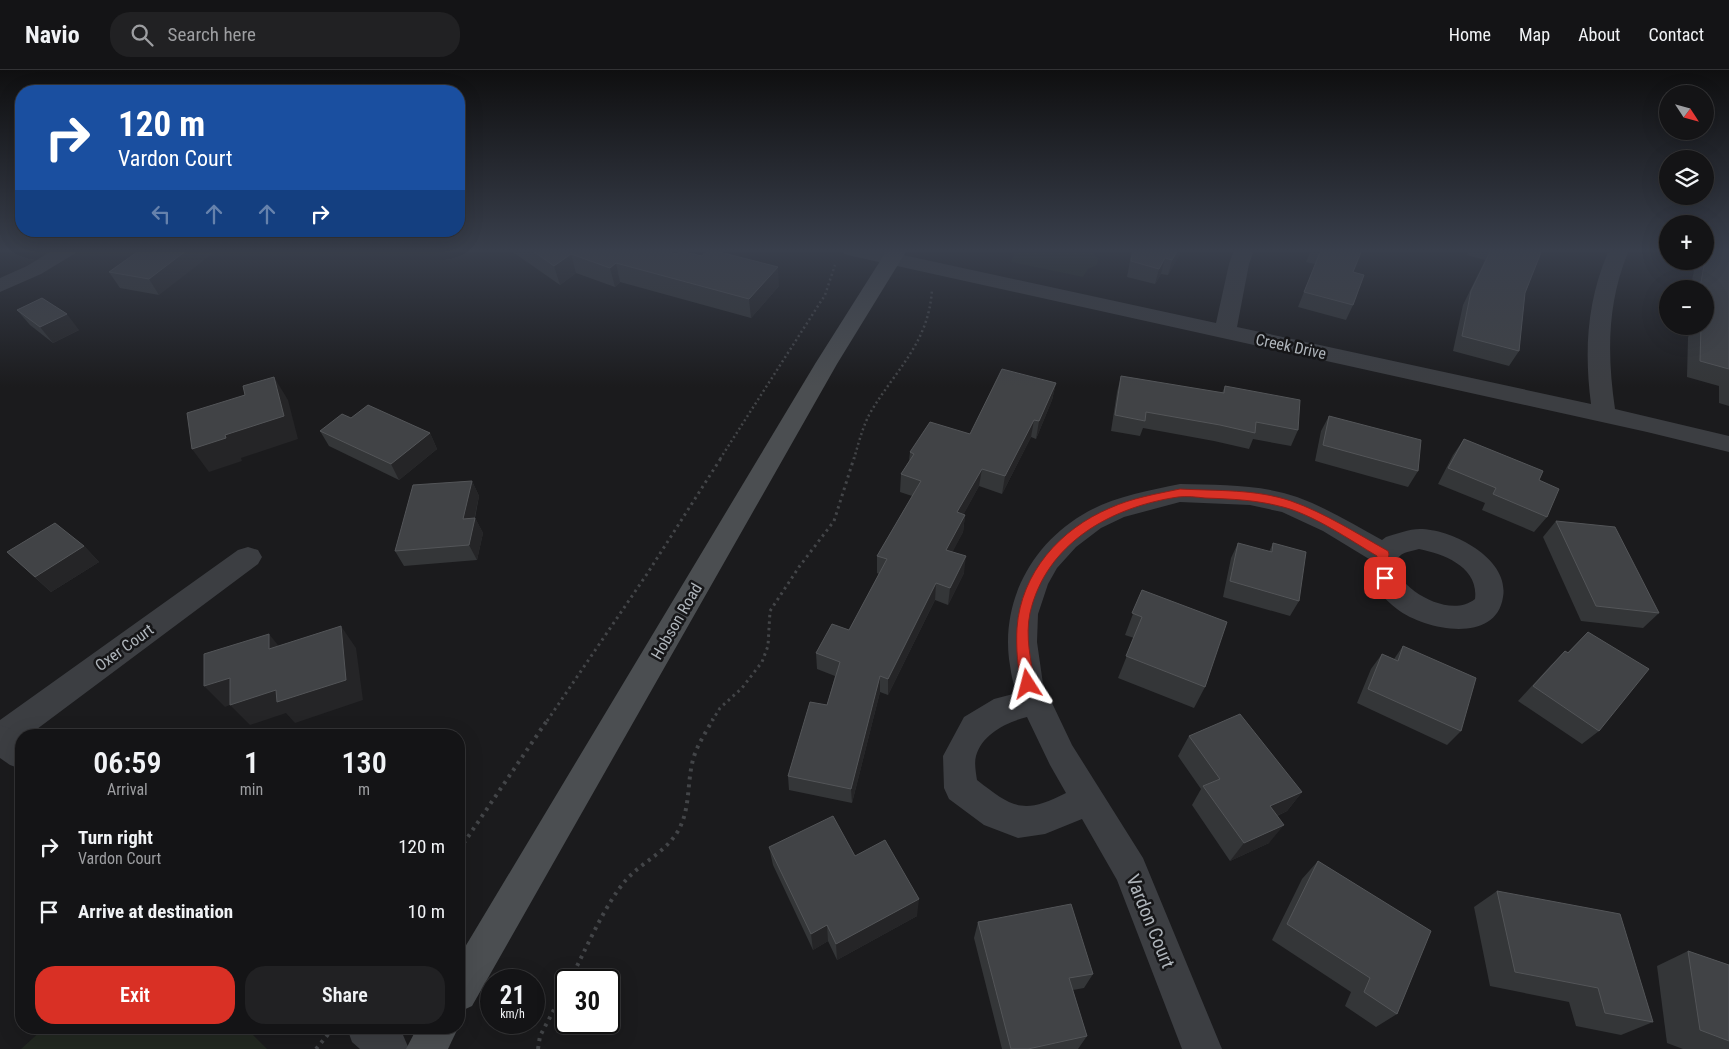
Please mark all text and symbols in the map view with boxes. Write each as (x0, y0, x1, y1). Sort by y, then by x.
search box (110, 12, 460, 57)
text: Navio (25, 21, 80, 49)
icon: search (128, 21, 156, 49)
text: Search here (168, 23, 256, 46)
text: Home (1449, 24, 1491, 45)
text: Map (1519, 24, 1550, 45)
text: About (1578, 24, 1620, 45)
text: Contact (1648, 24, 1704, 45)
north arrow (1659, 85, 1714, 140)
map controls (1659, 85, 1714, 335)
text: 120 m (118, 104, 205, 145)
icon: right (35, 105, 100, 170)
text: Vardon Court (118, 146, 232, 171)
button: layers (1659, 150, 1714, 205)
icon: left (147, 200, 175, 228)
icon: ahead (200, 200, 228, 228)
icon: ahead (253, 200, 281, 228)
icon: right (306, 200, 334, 228)
button: + (1659, 215, 1714, 270)
button: − (1659, 280, 1714, 335)
street label: Creek Drive (1254, 330, 1328, 363)
pin (1364, 557, 1406, 599)
icon: arrive (1371, 564, 1399, 592)
street label: Hobson Road (647, 580, 706, 663)
street label: Oxer Court (91, 620, 157, 675)
position arrow (1001, 657, 1053, 709)
text: 06:59 (93, 745, 162, 780)
text: 1 (244, 745, 259, 780)
text: 130 (341, 745, 387, 780)
text: Arrival (107, 780, 148, 799)
text: min (240, 780, 263, 799)
text: m (358, 780, 370, 799)
text: Turn right (78, 826, 153, 849)
icon: right (35, 833, 63, 861)
text: 120 m (398, 835, 445, 858)
text: Vardon Court (78, 849, 161, 868)
street label: Vardon Court (1121, 871, 1180, 971)
icon: arrive (35, 898, 63, 926)
text: Arrive at destination (78, 900, 233, 923)
text: 10 m (408, 900, 445, 923)
button: Exit (35, 966, 235, 1024)
button: Share (245, 966, 445, 1024)
speed limit sign: 30 (555, 969, 620, 1034)
text: 21 (500, 981, 525, 1010)
text: km/h (500, 1007, 525, 1021)

